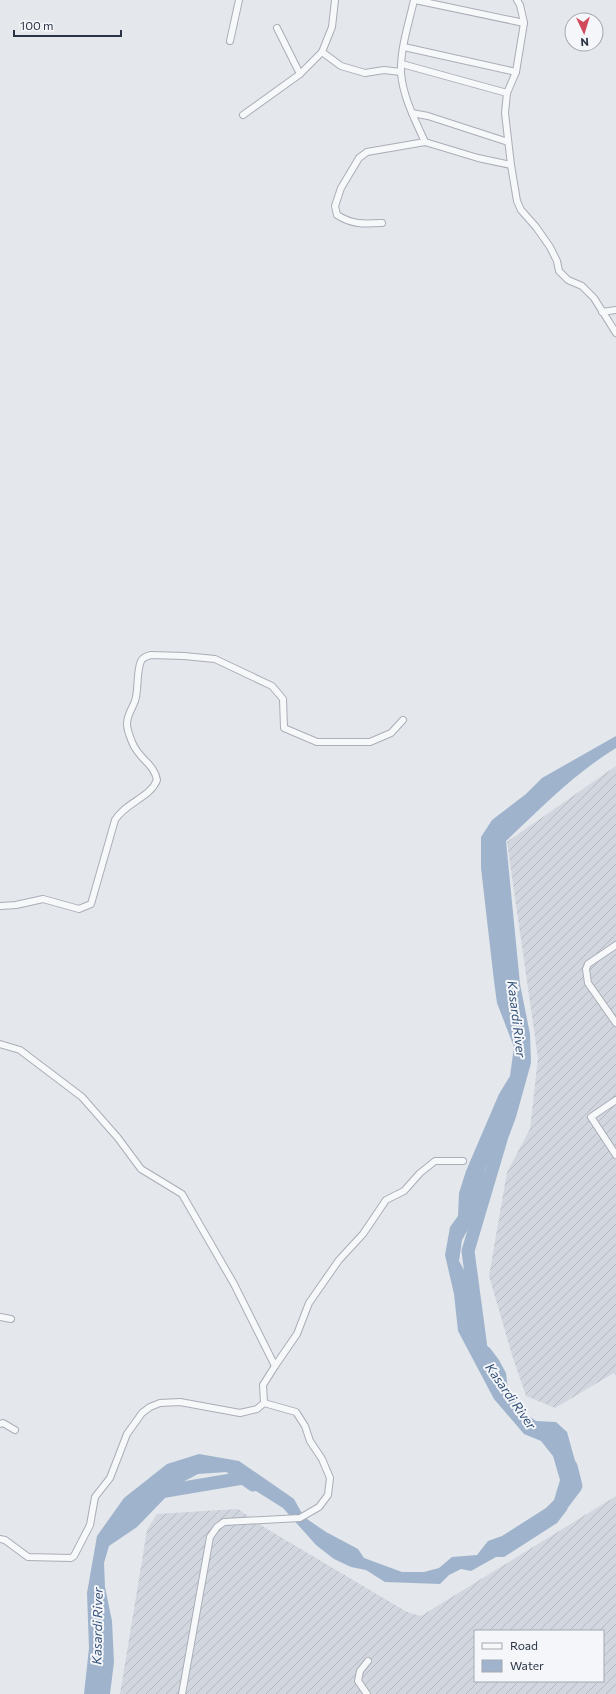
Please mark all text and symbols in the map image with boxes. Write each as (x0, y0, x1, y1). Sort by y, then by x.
scale bar (14, 12, 121, 38)
north arrow (564, 12, 604, 52)
text: 100 m (20, 18, 54, 32)
text: N (580, 36, 589, 49)
water label: Kasardi River (504, 980, 530, 1059)
water label: Kasardi River (482, 1360, 540, 1433)
water label: Kasardi River (88, 1586, 106, 1665)
legend (474, 1630, 604, 1682)
text: Road (510, 1638, 538, 1652)
text: Water (510, 1658, 544, 1672)

